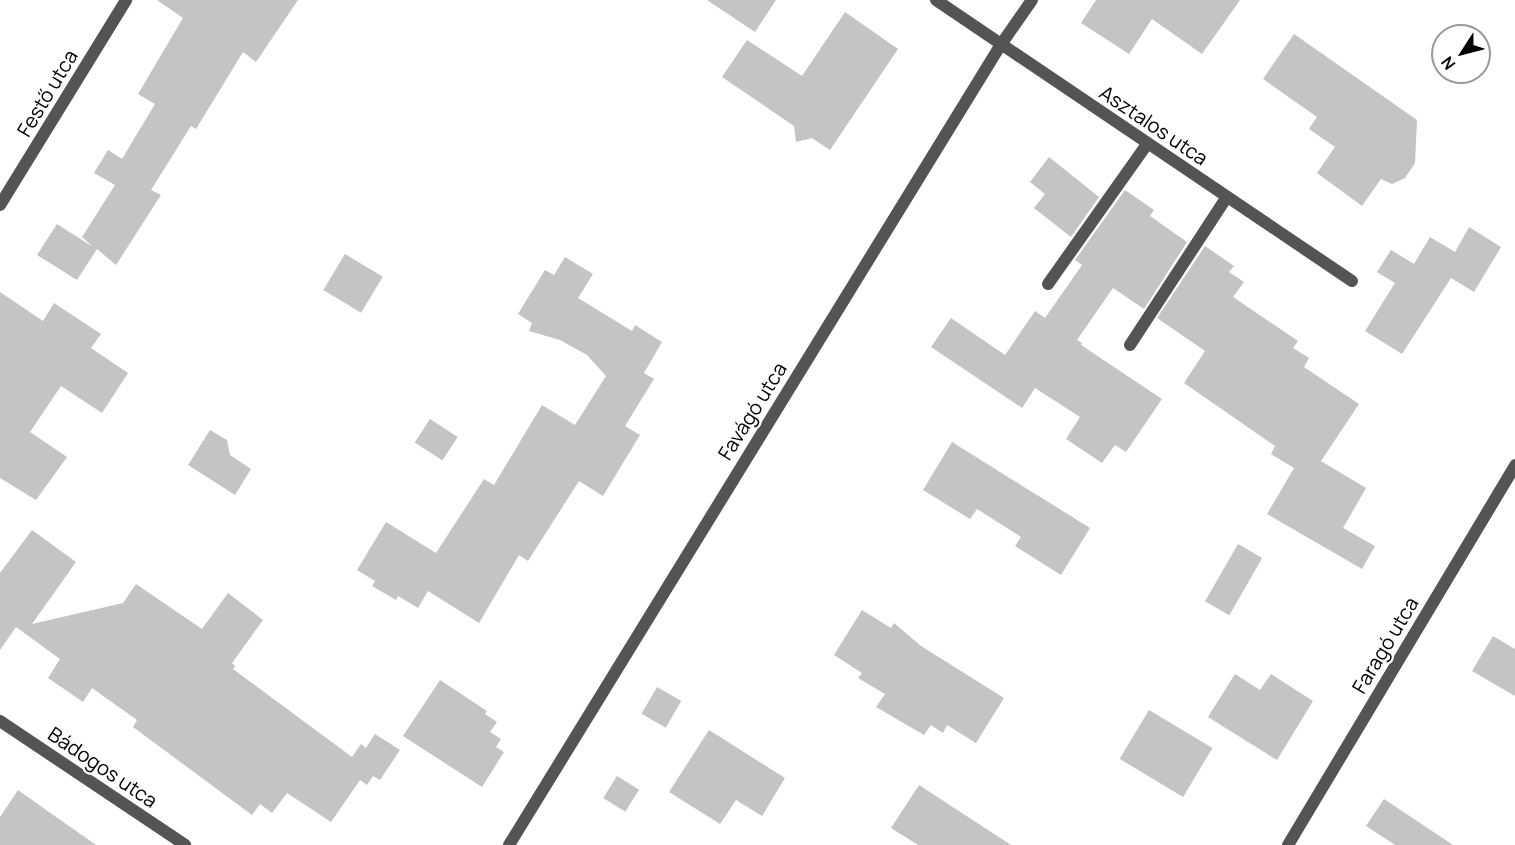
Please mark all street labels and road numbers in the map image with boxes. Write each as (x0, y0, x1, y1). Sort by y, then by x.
street label: Festő utca (12, 45, 82, 141)
street label: Asztalos utca (1095, 80, 1213, 170)
street label: Favágó utca (713, 358, 791, 464)
street label: Faragó utca (1347, 593, 1423, 697)
street label: Bádogos utca (44, 722, 162, 812)

